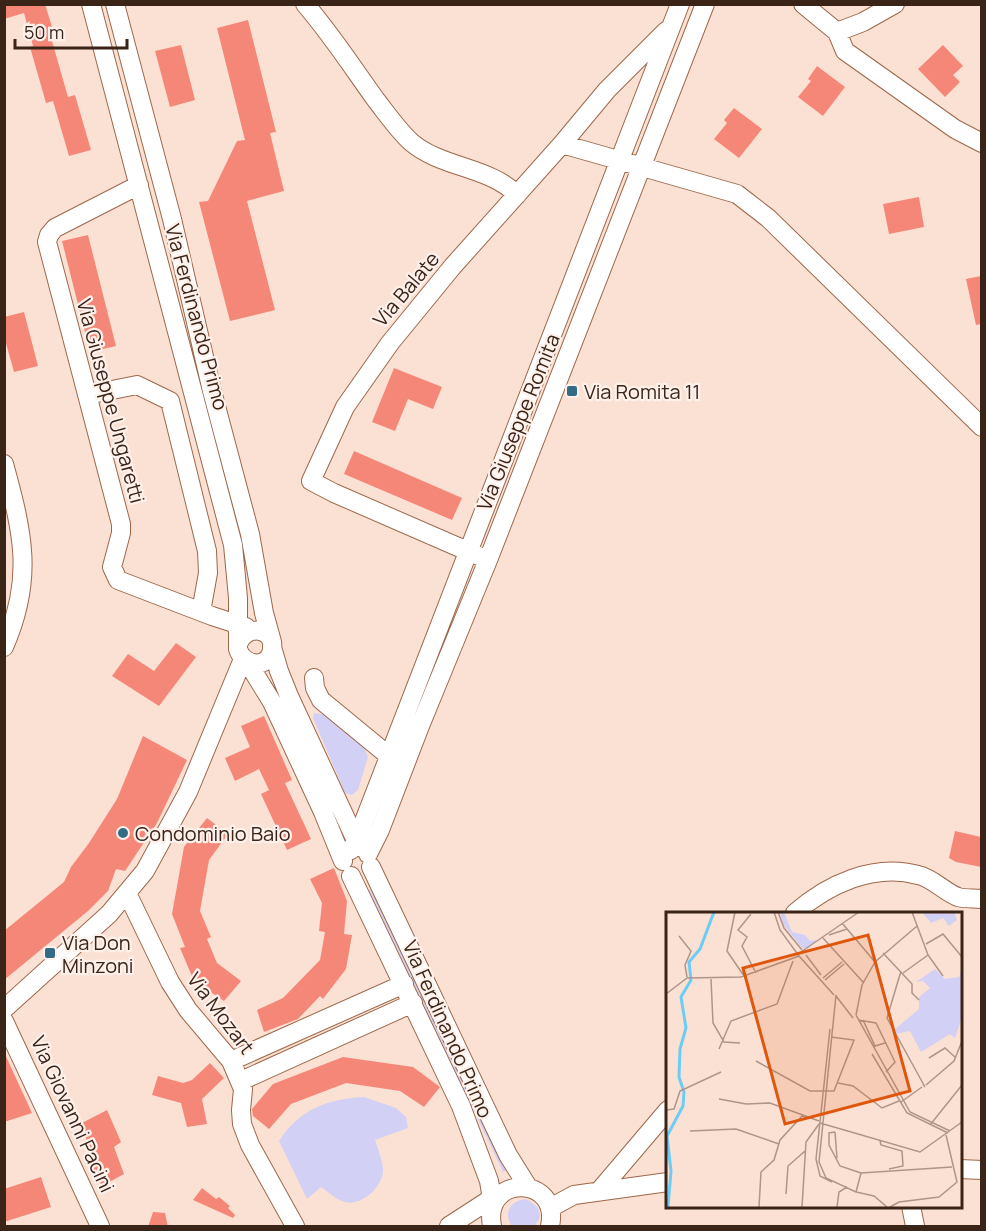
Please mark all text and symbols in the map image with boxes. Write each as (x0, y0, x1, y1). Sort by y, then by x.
scale bar (15, 12, 128, 50)
text: 50 m (24, 20, 64, 44)
street label: Via Ferdinando Primo (159, 221, 235, 413)
street label: Via Balate (367, 246, 445, 332)
street label: Via Giuseppe Ungaretti (71, 296, 151, 506)
street label: Via Giuseppe Romita (470, 330, 566, 514)
place label: Via Romita 11 (584, 378, 700, 405)
marker: Via Romita 11 (565, 384, 579, 398)
place label: Condominio Baio (135, 820, 291, 847)
marker: Condominio Baio (116, 826, 130, 840)
inset map (666, 912, 962, 1207)
place label: Via Don Minzoni (62, 929, 134, 979)
street label: Via Ferdinando Primo (397, 936, 499, 1122)
marker: Via Don Minzoni (43, 946, 57, 960)
street label: Via Mozart (181, 967, 261, 1059)
street label: Via Giovanni Pacini (25, 1031, 121, 1197)

